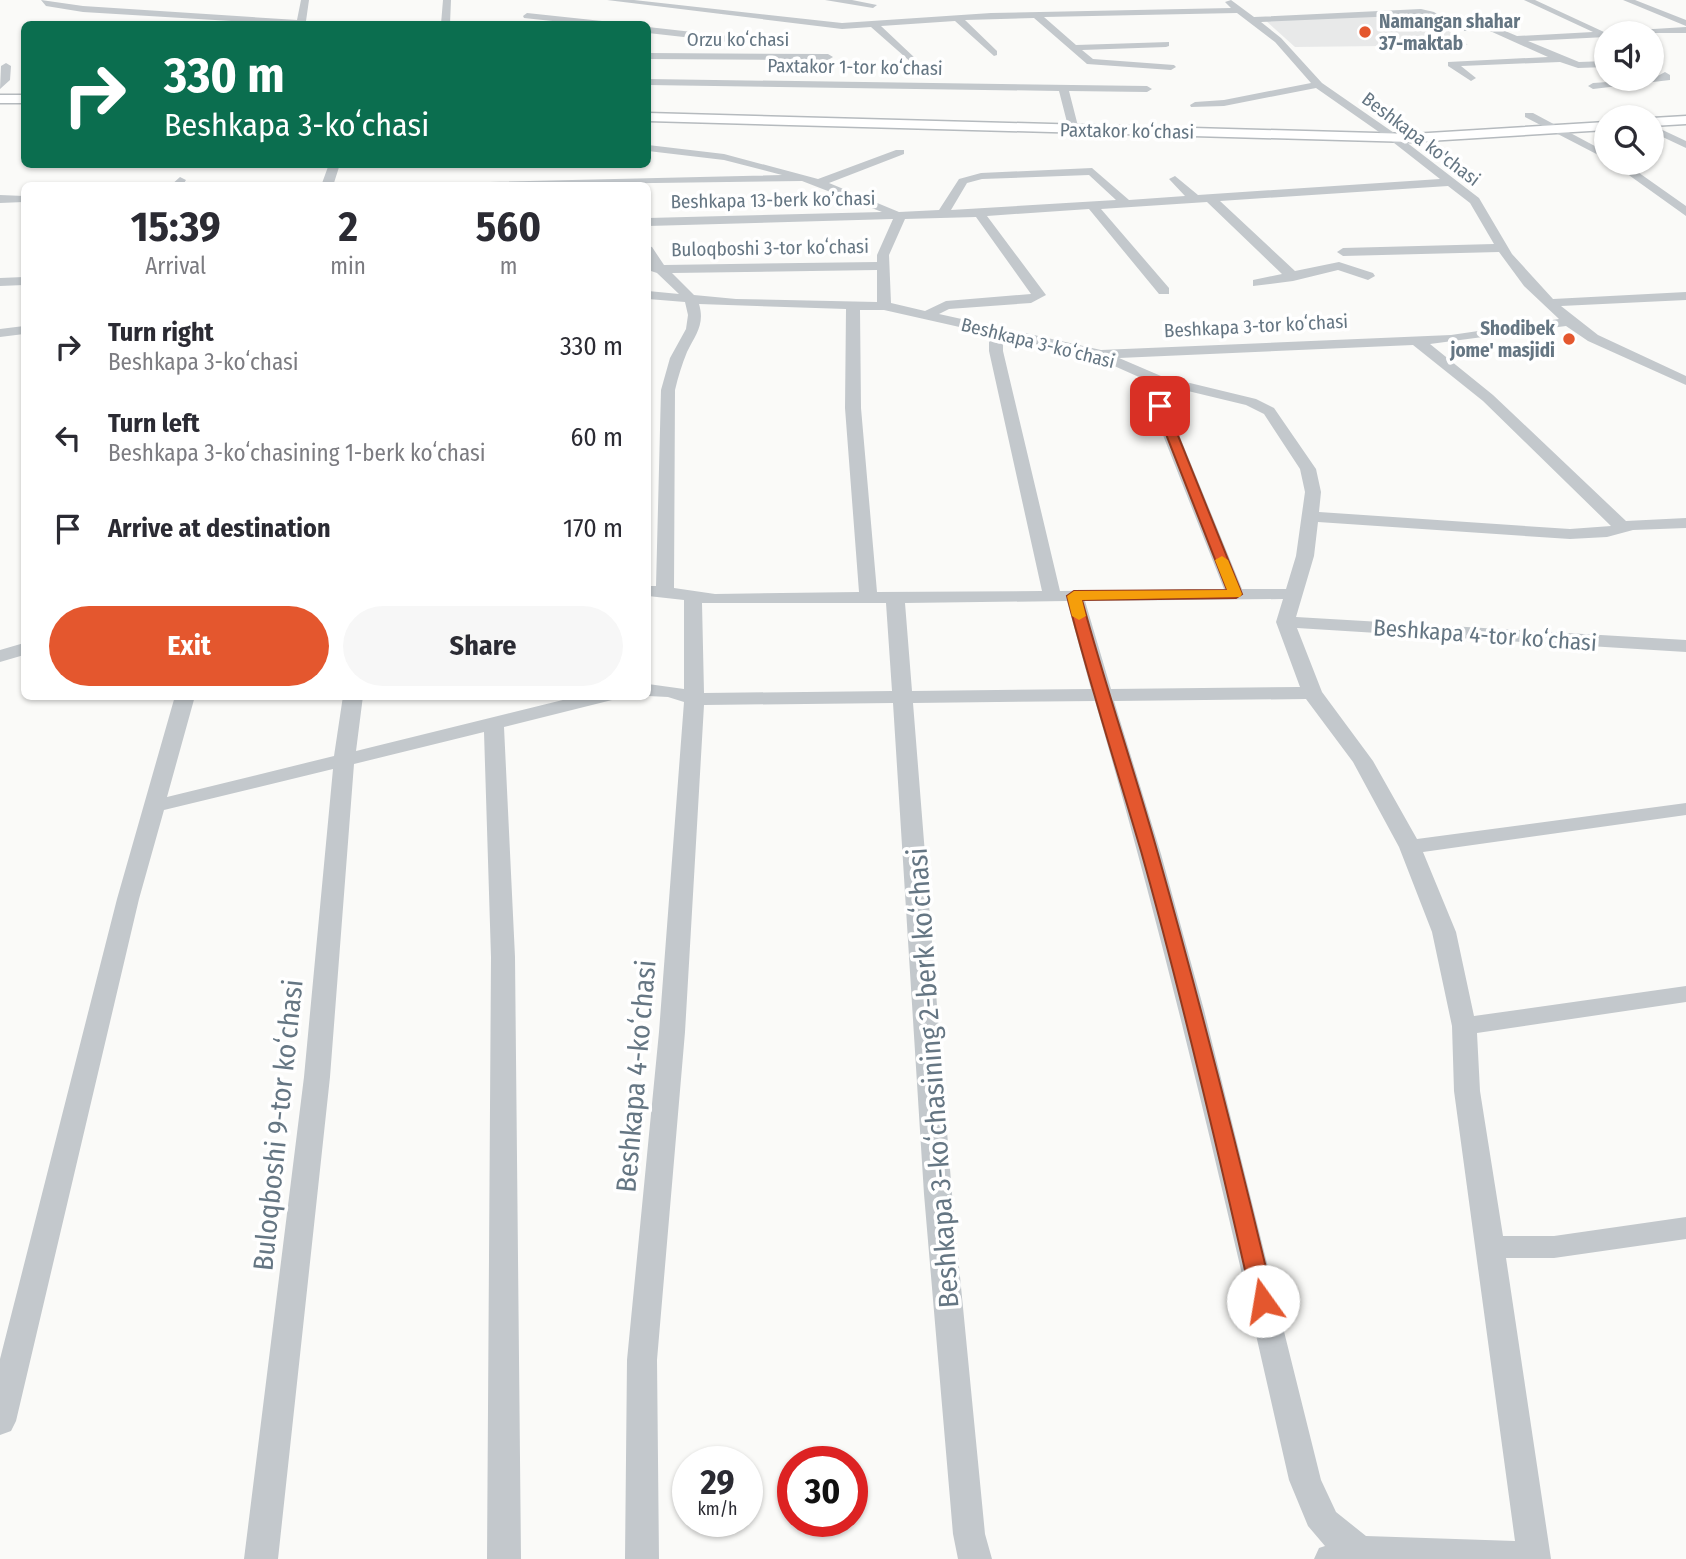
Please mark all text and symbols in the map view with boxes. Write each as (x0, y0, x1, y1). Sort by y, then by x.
place label: Namangan shahar 37-maktab (1378, 10, 1521, 55)
map controls (1594, 21, 1664, 175)
button: sound (1594, 21, 1664, 91)
marker: Namangan shahar 37-maktab (1357, 24, 1373, 40)
street label: Orzu koʻchasi (687, 28, 789, 51)
text: 330 m (164, 46, 285, 105)
icon: right (49, 49, 140, 140)
street label: Paxtakor 1-tor koʻchasi (767, 54, 943, 80)
street label: Beshkapa ko'chasi (1357, 87, 1485, 191)
button: search (1594, 105, 1664, 175)
text: Beshkapa 3-koʻchasi (164, 106, 429, 144)
street label: Paxtakor koʻchasi (1060, 118, 1194, 144)
street label: Beshkapa 13-berk koʼchasi (670, 187, 876, 213)
text: 15:39 (131, 202, 221, 252)
text: 2 (338, 202, 358, 252)
text: 560 (476, 202, 541, 252)
street label: Buloqboshi 3-tor koʻchasi (671, 235, 869, 261)
text: Arrival (145, 252, 206, 280)
text: min (330, 252, 366, 280)
text: m (500, 252, 517, 280)
street label: Beshkapa 3-tor koʻchasi (1163, 310, 1349, 342)
street label: Beshkapa 3-koʻchasi (959, 313, 1117, 373)
text: Turn right (108, 317, 214, 348)
place label: Shodibek jome' masjidi (1449, 317, 1555, 362)
icon: right (49, 328, 87, 366)
text: 330 m (560, 331, 623, 362)
marker: Shodibek jome' masjidi (1561, 331, 1577, 347)
text: Beshkapa 3-koʻchasi (108, 348, 299, 376)
pin (1130, 376, 1190, 436)
icon: arrive (1141, 387, 1179, 425)
text: Turn left (108, 408, 200, 439)
icon: left (49, 419, 87, 457)
text: 60 m (570, 422, 623, 453)
text: Beshkapa 3-koʻchasining 1-berk koʻchasi (108, 439, 486, 467)
icon: arrive (49, 510, 87, 548)
text: Arrive at destination (108, 513, 331, 544)
text: 170 m (563, 513, 623, 544)
button: Exit (49, 606, 329, 686)
button: Share (343, 606, 623, 686)
street label: Beshkapa 4-tor koʻchasi (1372, 613, 1598, 657)
street label: Beshkapa 3-koʻchasining 2-berk koʻchasi (900, 847, 966, 1309)
street label: Beshkapa 4-koʻchasi (609, 959, 663, 1193)
street label: Buloqboshi 9-tor koʻchasi (246, 978, 310, 1272)
position arrow (1226, 1264, 1300, 1338)
speed limit sign: 30 (777, 1446, 868, 1537)
text: 29 (700, 1461, 735, 1503)
text: km/h (697, 1498, 738, 1520)

